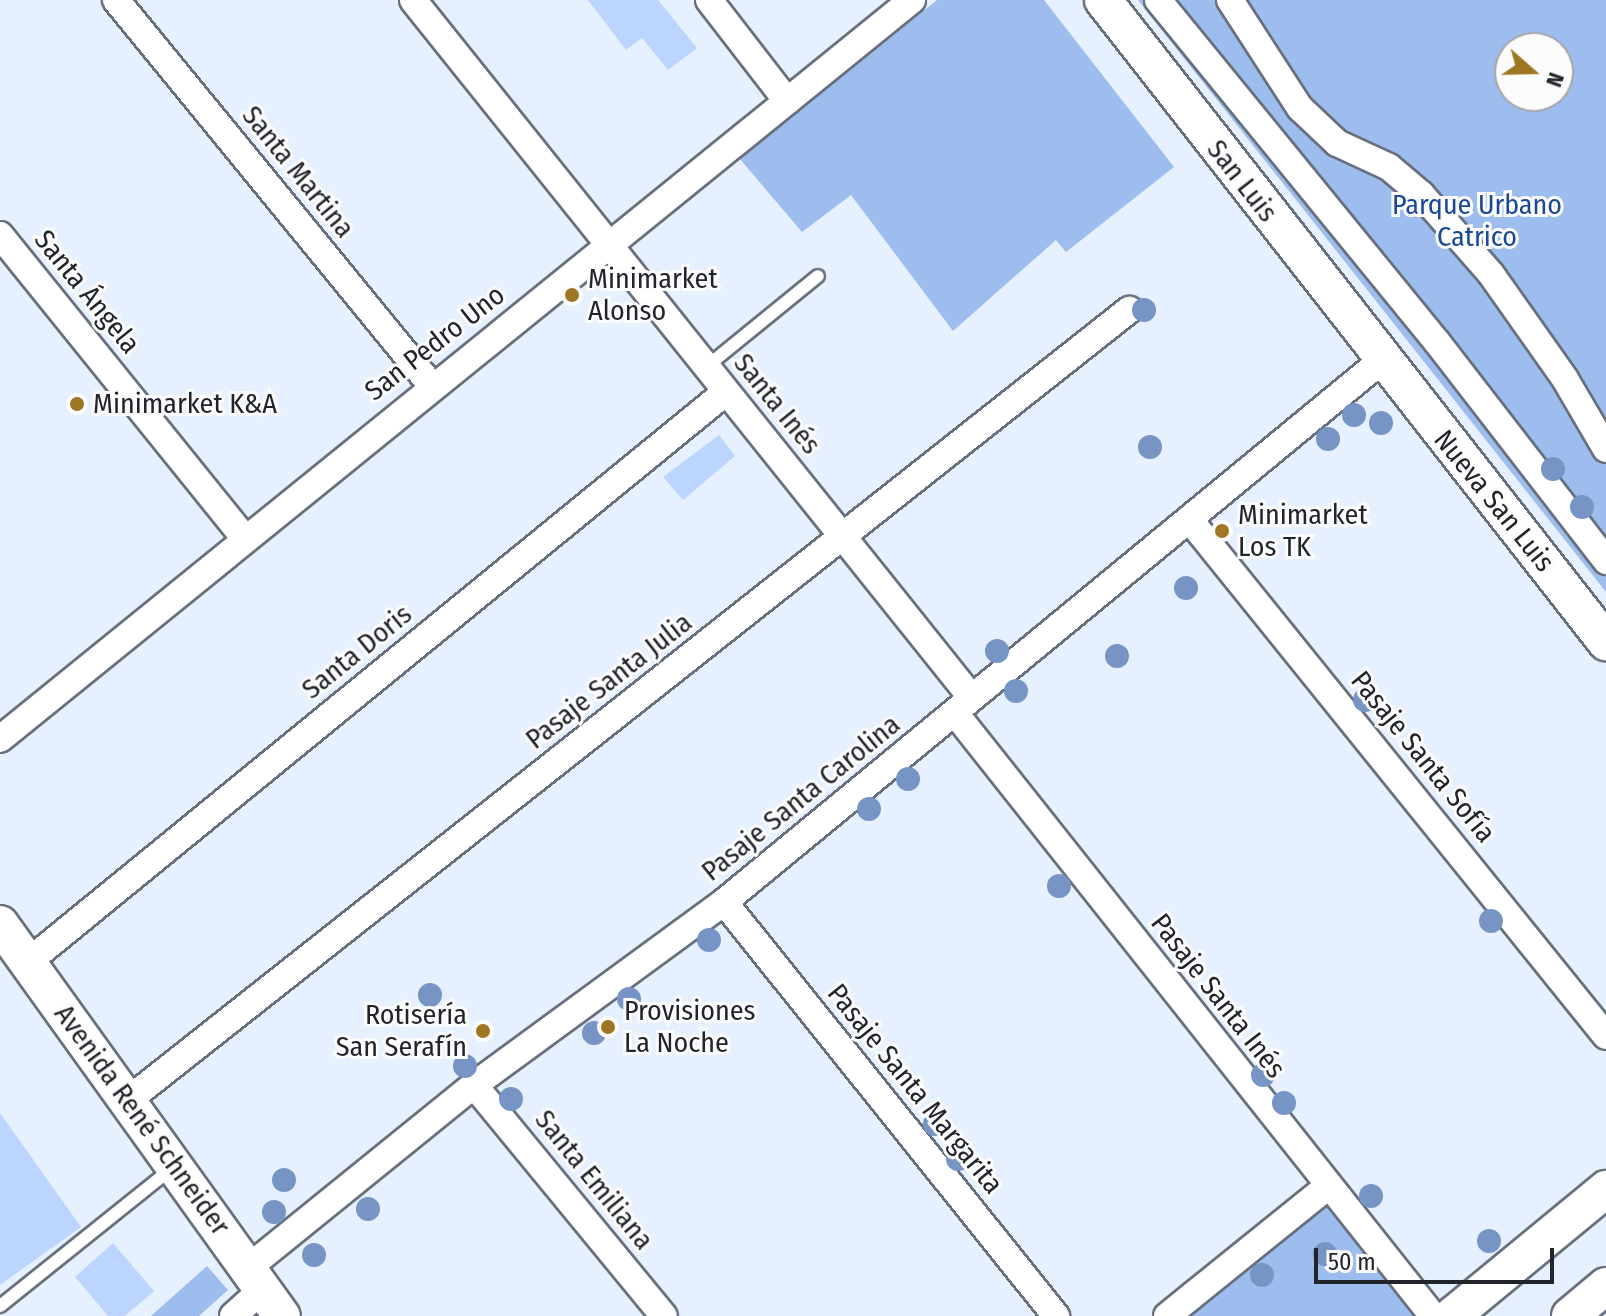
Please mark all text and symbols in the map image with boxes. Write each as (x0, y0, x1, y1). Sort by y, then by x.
north arrow (1494, 32, 1574, 112)
text: N (1540, 69, 1570, 91)
street label: Santa Martina (235, 99, 361, 245)
street label: San Luis (1200, 133, 1284, 229)
park label: Parque Urbano Catrico (1392, 188, 1562, 254)
street label: Santa Ángela (27, 224, 147, 360)
place label: Minimarket Alonso (588, 262, 718, 328)
street label: San Pedro Uno (359, 278, 511, 408)
marker: Minimarket Alonso (563, 286, 581, 304)
street label: Santa Inés (726, 347, 828, 461)
place label: Minimarket K&A (93, 387, 277, 421)
marker: Minimarket K&A (68, 395, 86, 413)
street label: Nueva San Luis (1427, 423, 1561, 579)
place label: Minimarket Los TK (1238, 498, 1368, 564)
marker: Minimarket Los TK (1213, 522, 1231, 540)
street label: Santa Doris (295, 598, 419, 706)
street label: Pasaje Santa Julia (519, 606, 699, 756)
street label: Pasaje Santa Sofía (1344, 665, 1502, 849)
street label: Pasaje Santa Carolina (695, 708, 907, 888)
street label: Pasaje Santa Inés (1144, 907, 1292, 1085)
street label: Pasaje Santa Margarita (820, 977, 1010, 1201)
place label: Provisiones La Noche (624, 994, 755, 1060)
street label: Avenida René Schneider (47, 998, 237, 1242)
place label: Rotisería San Serafín (336, 998, 467, 1064)
marker: Provisiones La Noche (599, 1018, 617, 1036)
marker: Rotisería San Serafín (474, 1022, 492, 1040)
street label: Santa Emiliana (528, 1103, 660, 1257)
scale bar (1318, 1232, 1558, 1282)
text: 50 m (1328, 1248, 1376, 1276)

